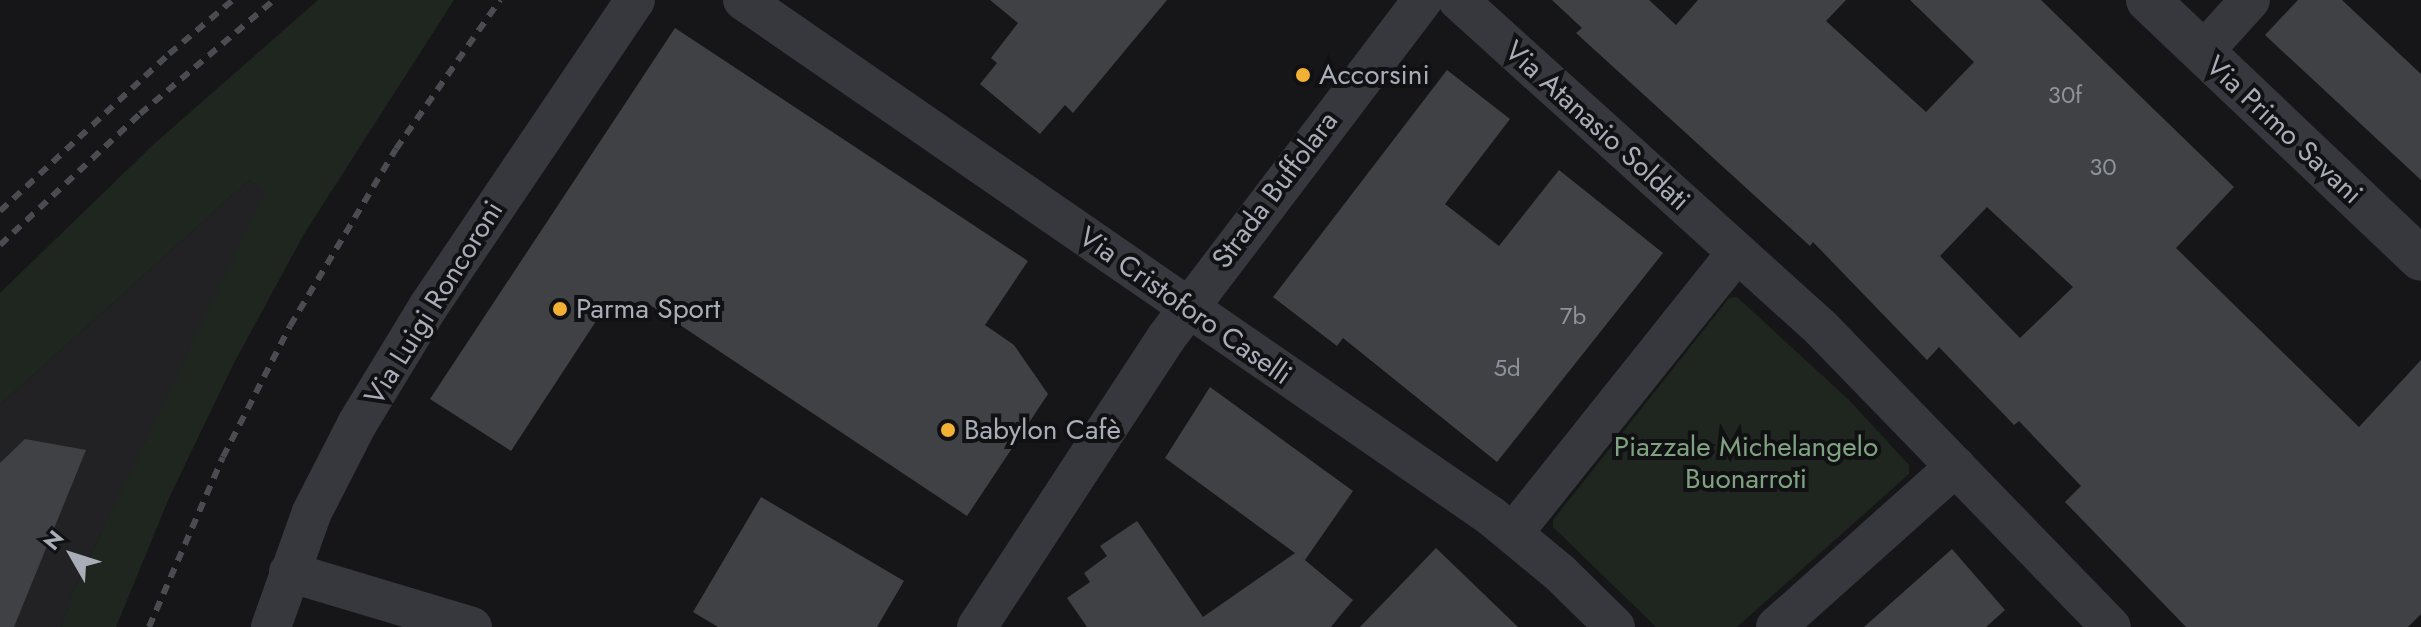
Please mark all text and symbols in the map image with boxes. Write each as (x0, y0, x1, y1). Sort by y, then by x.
street label: Via Atanasio Soldati (1498, 34, 1696, 218)
street label: Via Primo Savani (2199, 49, 2369, 211)
place label: Accorsini (1319, 58, 1430, 92)
marker: Accorsini (1294, 66, 1312, 84)
house number: 30f (2048, 81, 2082, 109)
street label: Strada Buffolara (1205, 105, 1345, 275)
house number: 30 (2089, 153, 2117, 181)
street label: Via Luigi Roncoroni (358, 195, 510, 411)
street label: Via Cristoforo Caselli (1072, 220, 1298, 392)
place label: Parma Sport (576, 292, 720, 326)
marker: Parma Sport (551, 300, 569, 318)
house number: 7b (1560, 302, 1586, 330)
house number: 5d (1493, 354, 1521, 382)
place label: Babylon Cafè (964, 413, 1121, 447)
marker: Babylon Cafè (939, 421, 957, 439)
park label: Piazzale Michelangelo Buonarroti (1614, 430, 1878, 496)
north arrow (32, 515, 112, 595)
text: N (35, 523, 71, 557)

